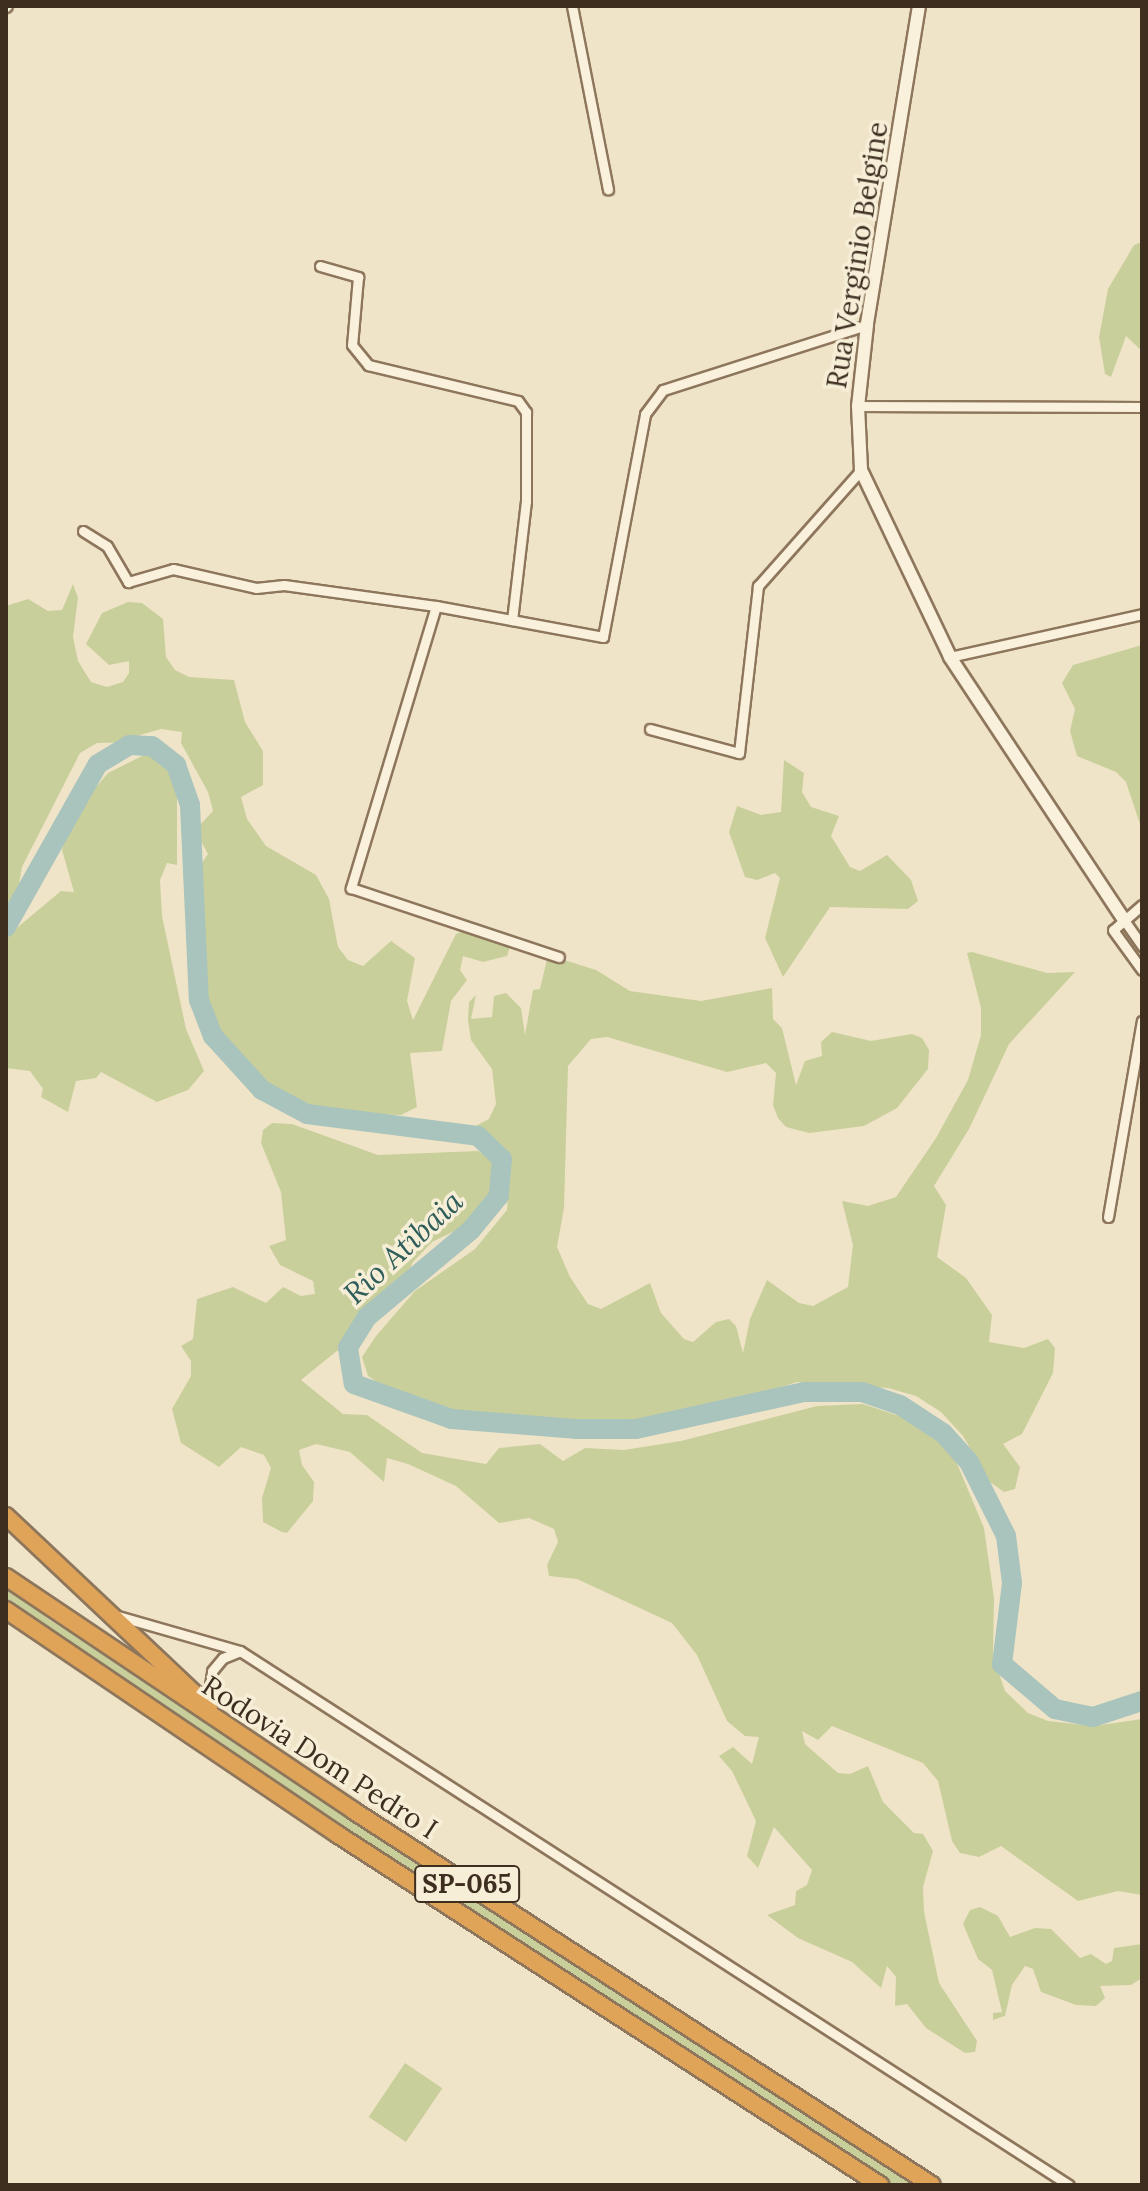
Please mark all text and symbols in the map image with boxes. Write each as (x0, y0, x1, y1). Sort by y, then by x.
street label: Rua Verginio Belgine (819, 119, 895, 391)
water label: Rio Atibaia (336, 1183, 470, 1311)
street label: Rodovia Dom Pedro I (196, 1668, 444, 1846)
road number: SP-065 (413, 1862, 521, 1906)

